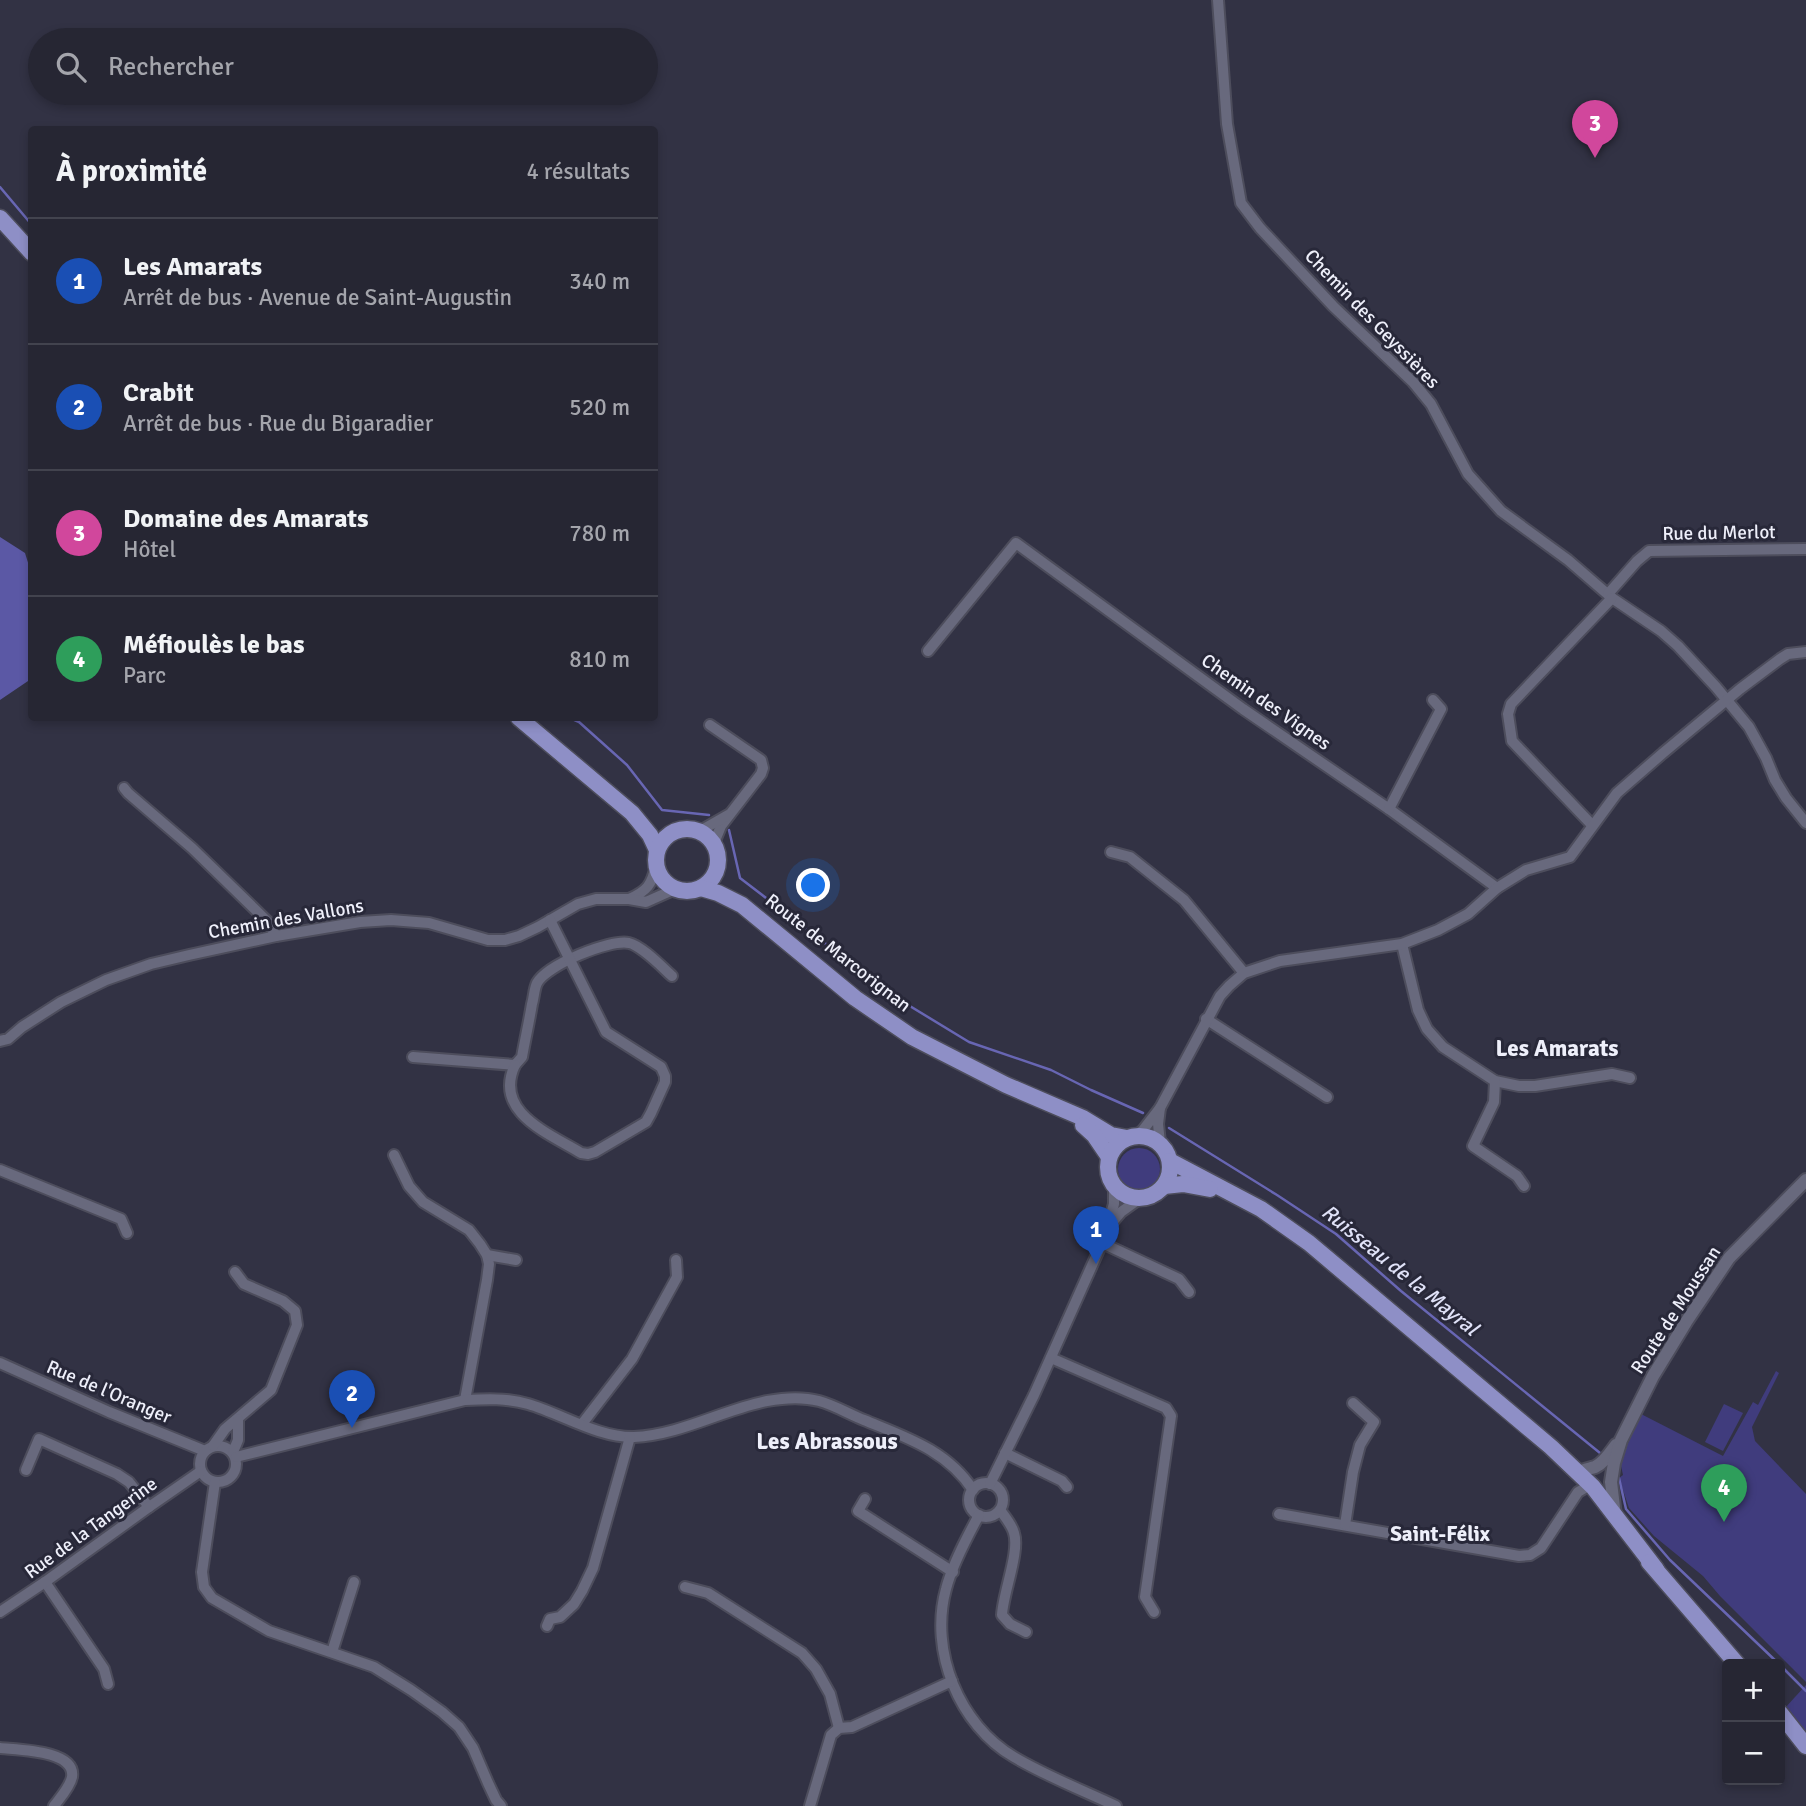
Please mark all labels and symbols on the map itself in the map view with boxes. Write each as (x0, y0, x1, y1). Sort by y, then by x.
pin: 3 (1572, 100, 1618, 158)
street label: Chemin des Geyssières (1299, 244, 1445, 394)
street label: Rue du Merlot (1662, 520, 1776, 546)
street label: Chemin des Vignes (1197, 648, 1335, 756)
your location (796, 868, 830, 902)
street label: Route de Marcorignan (760, 889, 916, 1017)
street label: Chemin des Vallons (206, 894, 366, 944)
district label: Les Amarats (1496, 1034, 1618, 1063)
water label: Ruisseau de la Mayral (1316, 1199, 1485, 1342)
pin: 1 (1073, 1206, 1119, 1264)
street label: Route de Moussan (1626, 1242, 1726, 1378)
street label: Rue de l'Oranger (43, 1355, 175, 1429)
pin: 2 (329, 1370, 375, 1428)
district label: Les Abrassous (756, 1427, 898, 1456)
pin: 4 (1701, 1464, 1747, 1522)
street label: Rue de la Tangerine (20, 1472, 162, 1584)
district label: Saint-Félix (1390, 1521, 1491, 1547)

